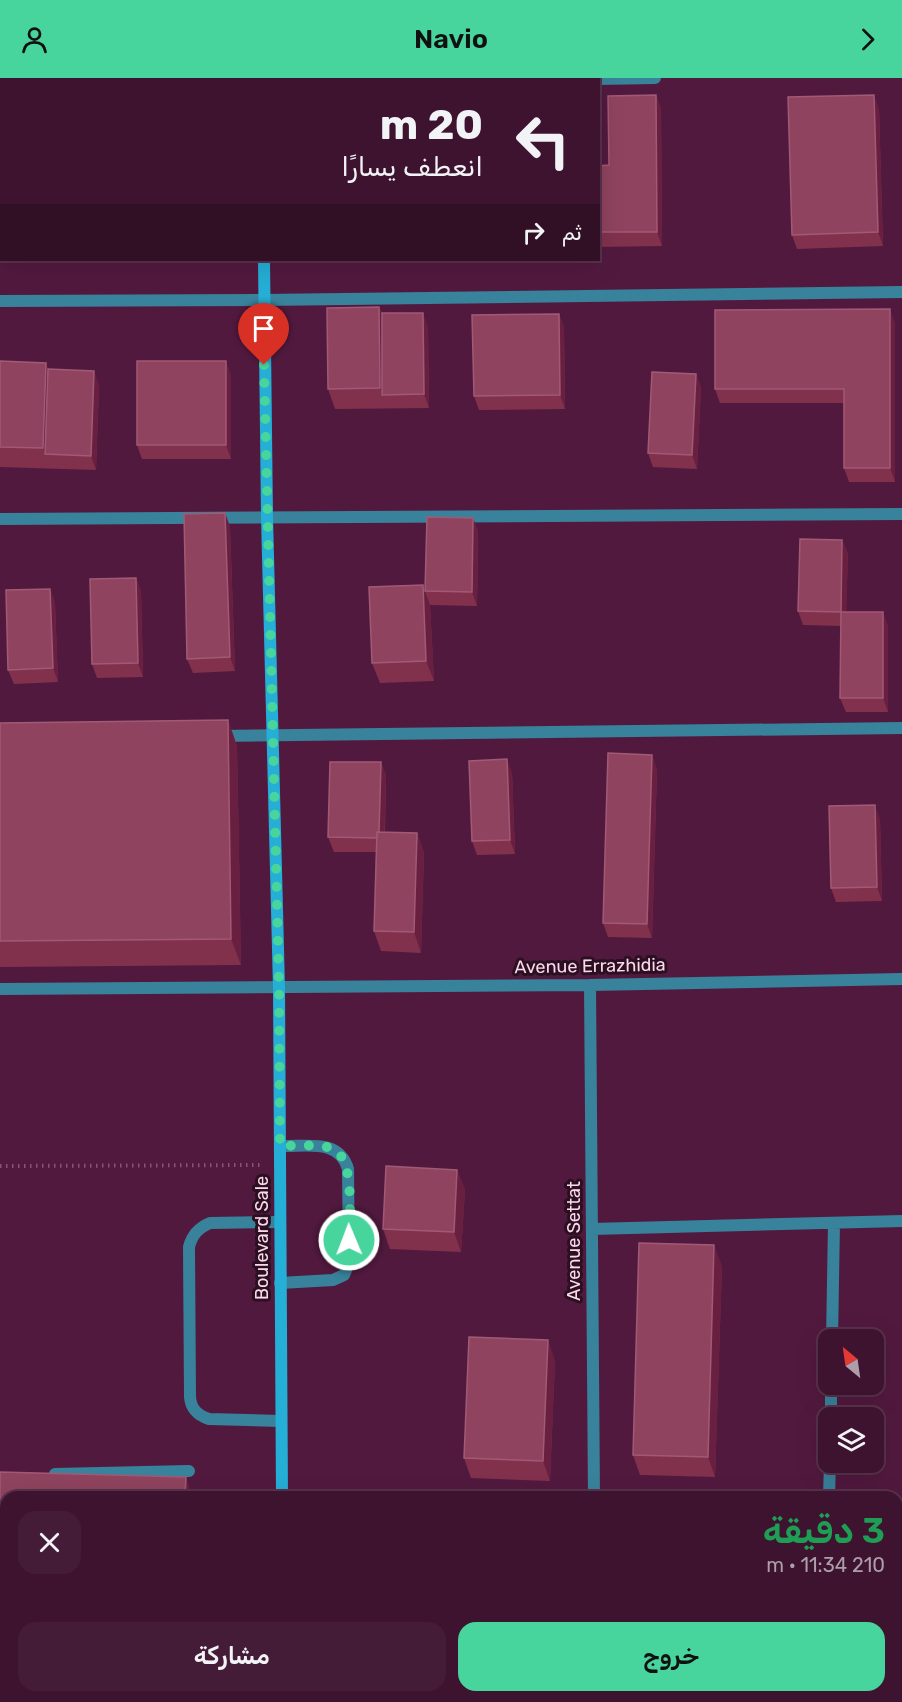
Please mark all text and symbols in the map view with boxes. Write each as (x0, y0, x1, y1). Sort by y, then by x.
icon: person (18, 23, 51, 56)
text: Navio (414, 23, 488, 55)
icon: forward (851, 23, 884, 56)
text: 20 m (380, 100, 483, 150)
icon: left (504, 102, 582, 180)
text: انعطف يسارًا (341, 151, 483, 183)
icon: right (517, 216, 550, 249)
text: ثم (562, 219, 582, 246)
pin (238, 303, 289, 365)
icon: arrive (247, 312, 280, 345)
street label: Avenue Errazhidia (514, 954, 666, 978)
street label: Boulevard Sale (251, 1176, 273, 1300)
street label: Avenue Settat (563, 1181, 585, 1301)
position arrow (317, 1208, 381, 1272)
north arrow (818, 1329, 884, 1395)
map controls (818, 1329, 884, 1473)
button: layers (818, 1407, 884, 1473)
text: 3 دقيقة (763, 1509, 885, 1552)
button: close (18, 1511, 81, 1574)
text: 210 m · 11:34 (766, 1553, 885, 1577)
button: مشاركة (18, 1622, 446, 1691)
button: خروج (458, 1622, 885, 1691)

